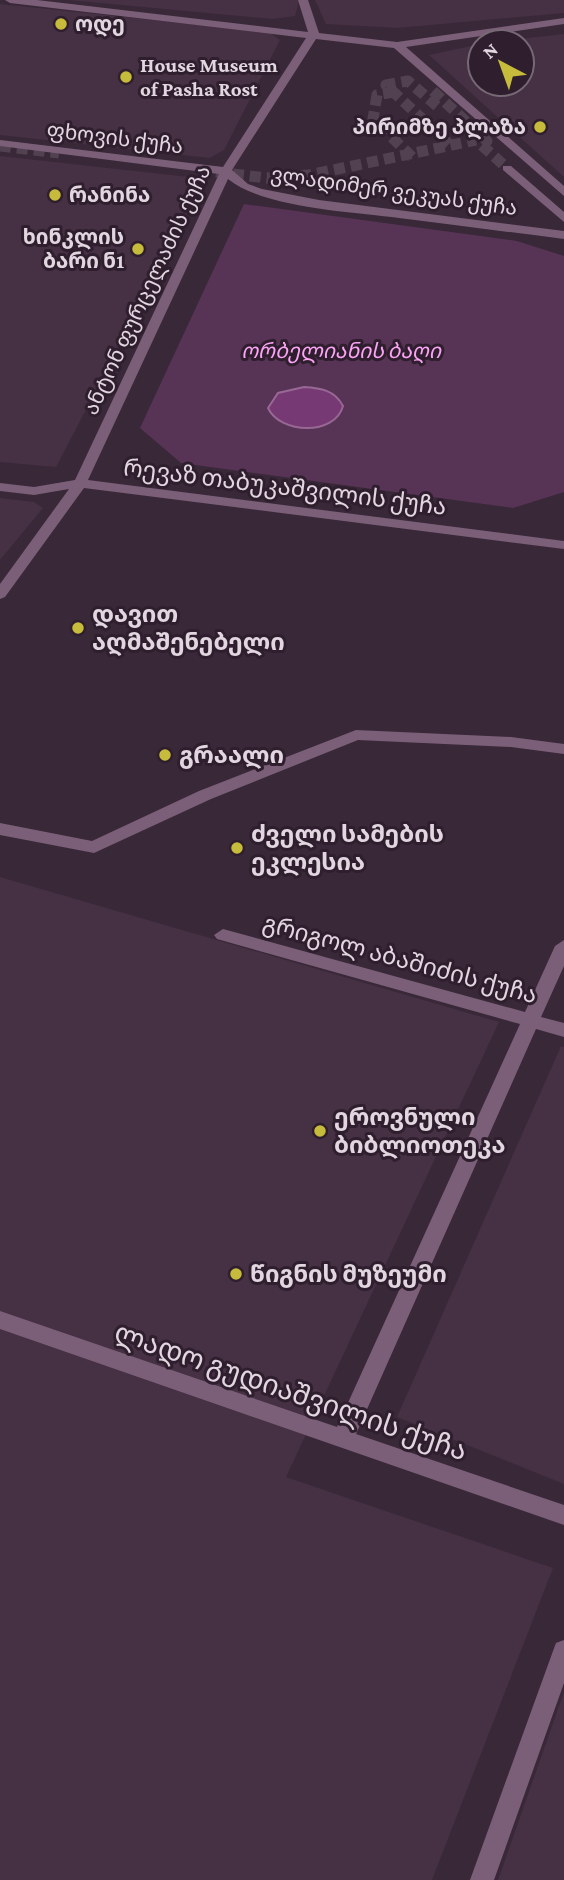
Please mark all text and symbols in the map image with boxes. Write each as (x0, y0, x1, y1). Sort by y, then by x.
place label: ოდე (75, 12, 125, 37)
marker: ოდე (53, 16, 69, 32)
north arrow (466, 28, 536, 98)
text: N (478, 38, 502, 63)
place label: House Museum of Pasha Rost (140, 53, 278, 101)
marker: House Museum of Pasha Rost (118, 69, 134, 85)
place label: პირიმზე პლაზა (352, 115, 526, 140)
street label: ფხოვის ქუჩა (45, 118, 185, 158)
marker: პირიმზე პლაზა (532, 119, 548, 135)
street label: ანტონ ფურცელაძის ქუჩა (79, 161, 216, 419)
street label: ვლადიმერ ვეკუას ქუჩა (269, 162, 519, 221)
place label: რანინა (69, 183, 150, 207)
marker: რანინა (47, 187, 63, 203)
place label: ხინკლის ბარი ნ1 (23, 225, 124, 273)
marker: ხინკლის ბარი ნ1 (130, 241, 146, 257)
park label: ორბელიანის ბაღი (241, 339, 442, 364)
street label: რევაზ თაბუკაშვილის ქუჩა (122, 453, 448, 521)
place label: დავით აღმაშენებელი (92, 600, 285, 656)
marker: დავით აღმაშენებელი (70, 620, 86, 636)
place label: გრაალი (179, 741, 284, 769)
marker: გრაალი (157, 747, 173, 763)
place label: ძველი სამების ეკლესია (251, 820, 444, 876)
marker: ძველი სამების ეკლესია (229, 840, 245, 856)
street label: გრიგოლ აბაშიძის ქუჩა (260, 909, 540, 1009)
place label: ეროვნული ბიბლიოთეკა (334, 1103, 506, 1159)
marker: ეროვნული ბიბლიოთეკა (312, 1123, 328, 1139)
place label: წიგნის მუზეუმი (250, 1260, 447, 1288)
marker: წიგნის მუზეუმი (228, 1266, 244, 1282)
street label: ლადო გუდიაშვილის ქუჩა (110, 1316, 471, 1467)

